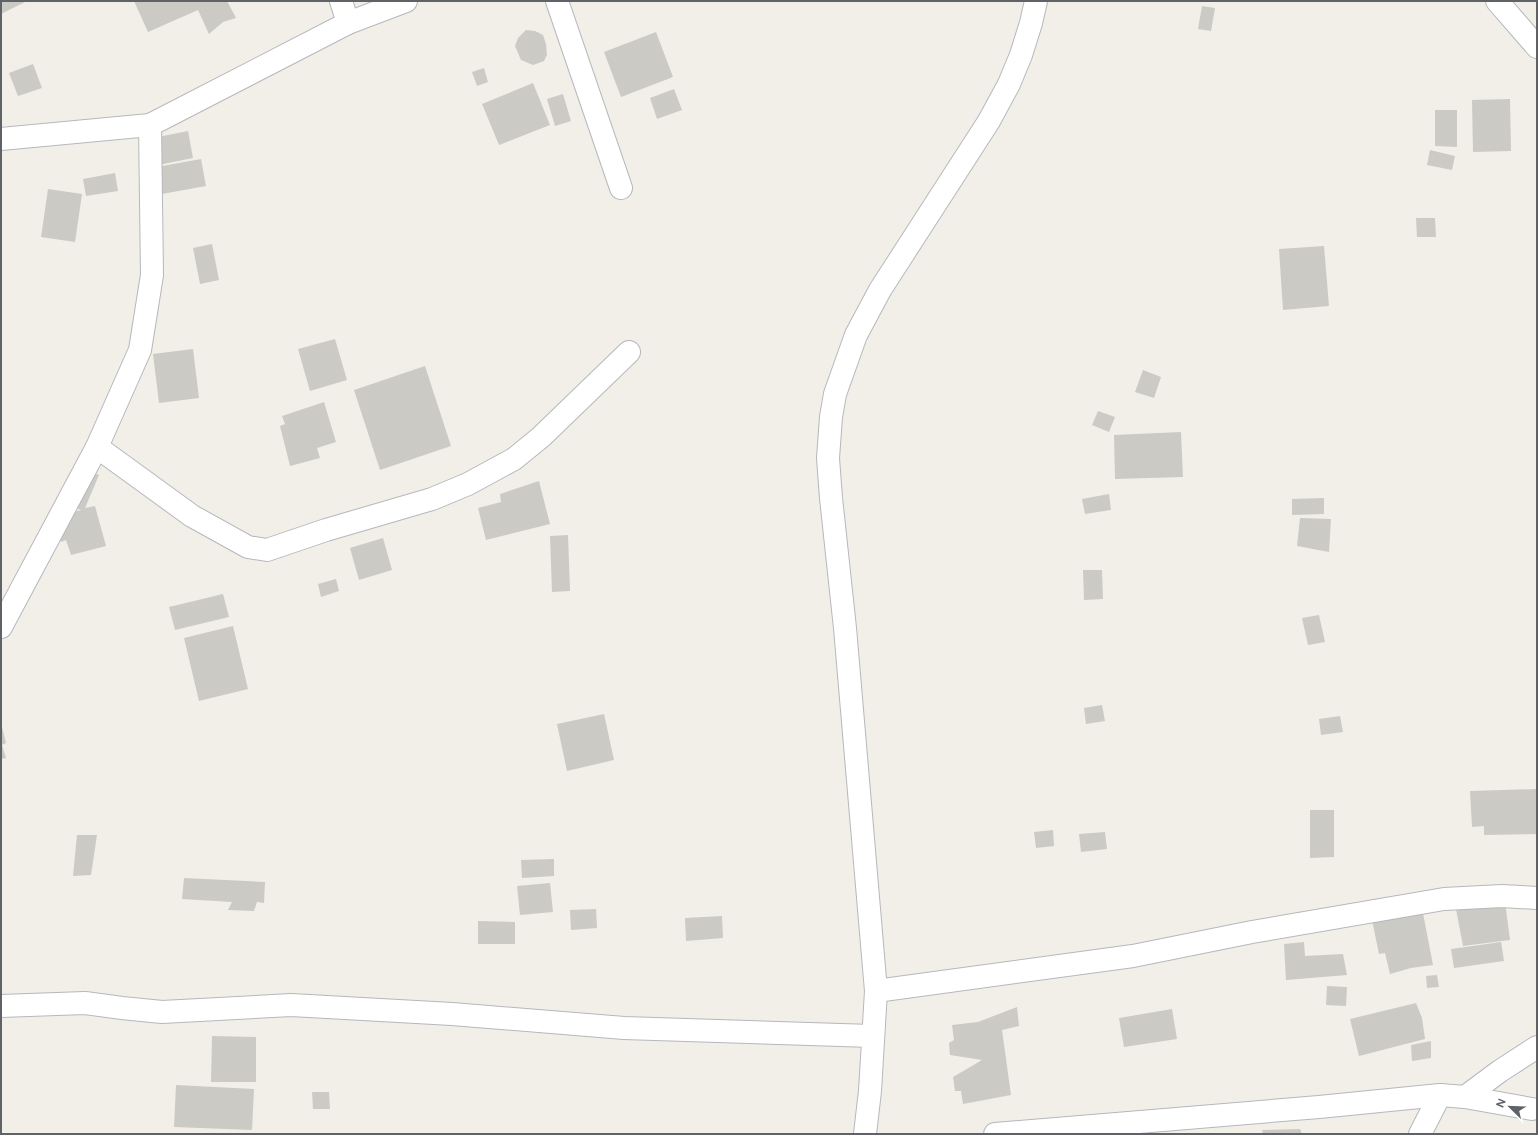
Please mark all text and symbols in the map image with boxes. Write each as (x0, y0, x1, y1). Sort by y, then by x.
north arrow (1490, 1087, 1530, 1127)
text: N (1494, 1097, 1509, 1110)

